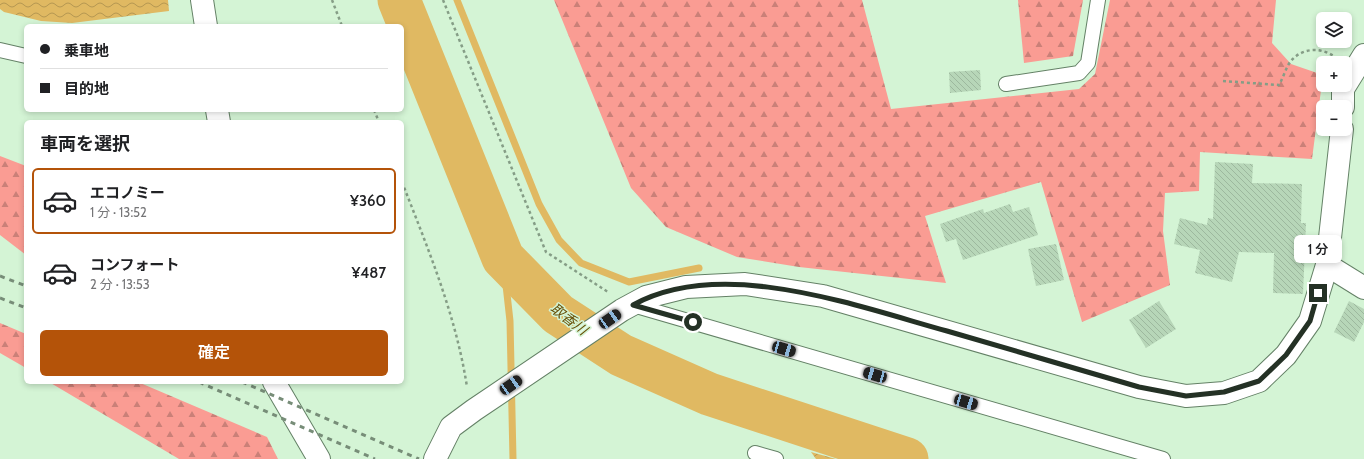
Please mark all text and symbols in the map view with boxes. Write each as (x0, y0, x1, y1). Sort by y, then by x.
map controls (1316, 12, 1352, 136)
button: layers (1316, 12, 1352, 48)
text: 乗車地 (64, 42, 109, 60)
button: + (1316, 56, 1352, 92)
text: 目的地 (64, 80, 109, 98)
button: − (1316, 100, 1352, 136)
text: 車両を選択 (40, 133, 130, 155)
icon: car (42, 183, 78, 219)
text: エコノミー (90, 184, 165, 202)
text: ¥360 (350, 192, 386, 210)
text: 1 分 · 13:52 (90, 204, 147, 220)
callout: 1 分 (1294, 235, 1342, 263)
text: 1 分 (1308, 241, 1328, 257)
icon: car (42, 255, 78, 291)
text: コンフォート (90, 256, 180, 274)
text: ¥487 (351, 264, 386, 282)
text: 2 分 · 13:53 (90, 276, 150, 292)
route end (1309, 284, 1327, 302)
water label: 取香川 (547, 299, 593, 340)
car (597, 307, 623, 331)
route start (684, 313, 702, 331)
button: 確定 (40, 330, 388, 376)
car (771, 340, 797, 358)
car (862, 366, 888, 384)
car (498, 373, 524, 397)
car (953, 393, 979, 411)

